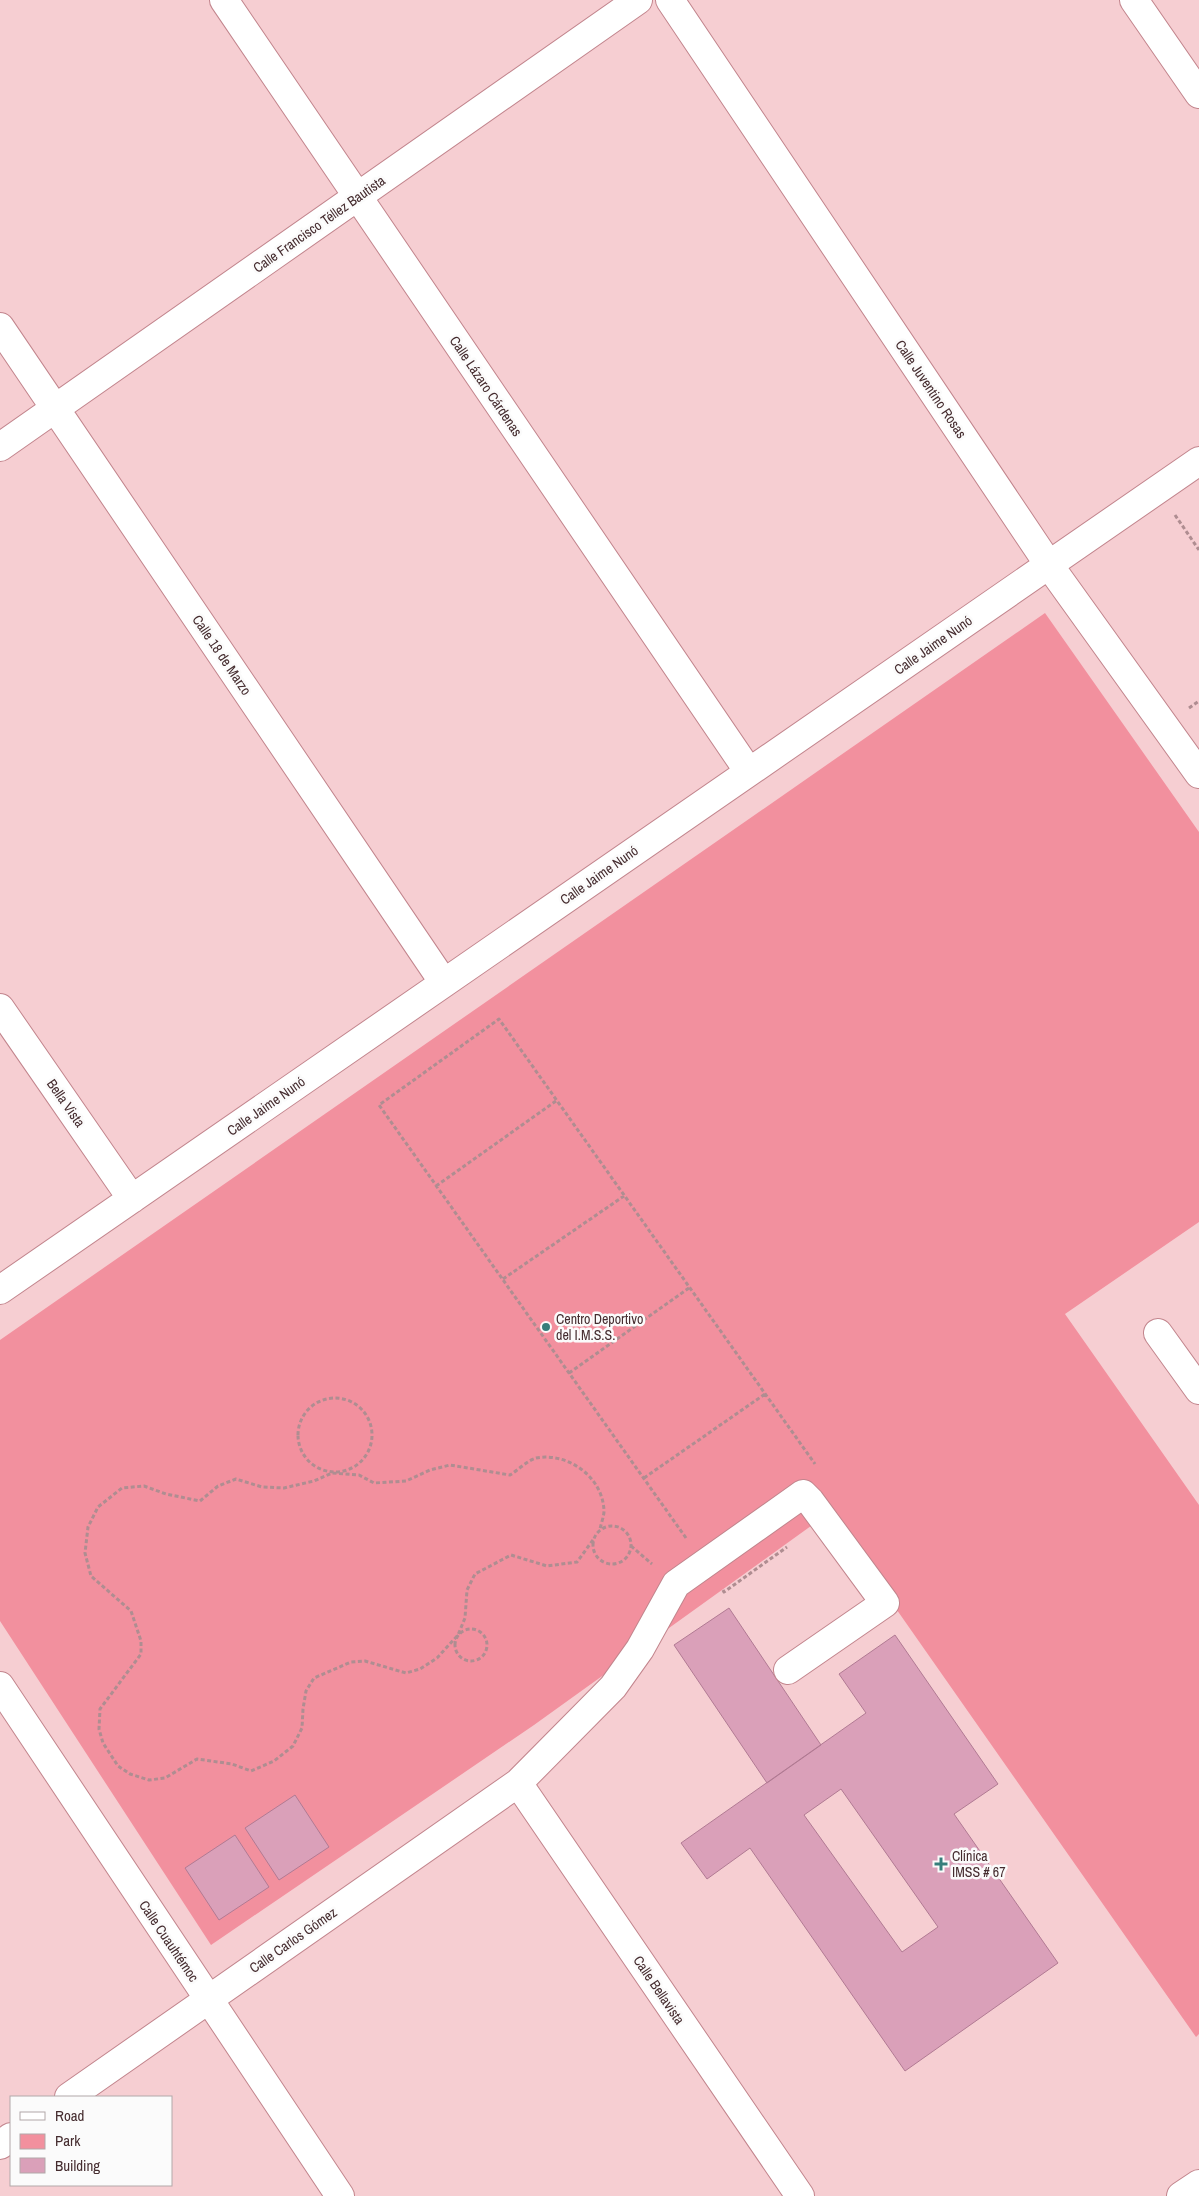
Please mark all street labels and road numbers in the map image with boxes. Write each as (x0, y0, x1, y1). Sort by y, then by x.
street label: Calle Francisco Téllez Bautista (249, 171, 389, 277)
street label: Calle Lázaro Cárdenas (446, 332, 526, 440)
street label: Calle Juventino Rosas (891, 336, 971, 442)
street label: Calle 18 de Marzo (188, 611, 256, 699)
street label: Calle Jaime Nunó (890, 611, 976, 679)
street label: Calle Jaime Nunó (556, 841, 642, 909)
street label: Calle Jaime Nunó (223, 1072, 309, 1140)
street label: Bella Vista (43, 1075, 89, 1131)
street label: Calle Cuauhtémoc (135, 1897, 203, 1985)
street label: Calle Carlos Gómez (246, 1903, 340, 1977)
street label: Calle Bellavista (629, 1952, 689, 2028)

